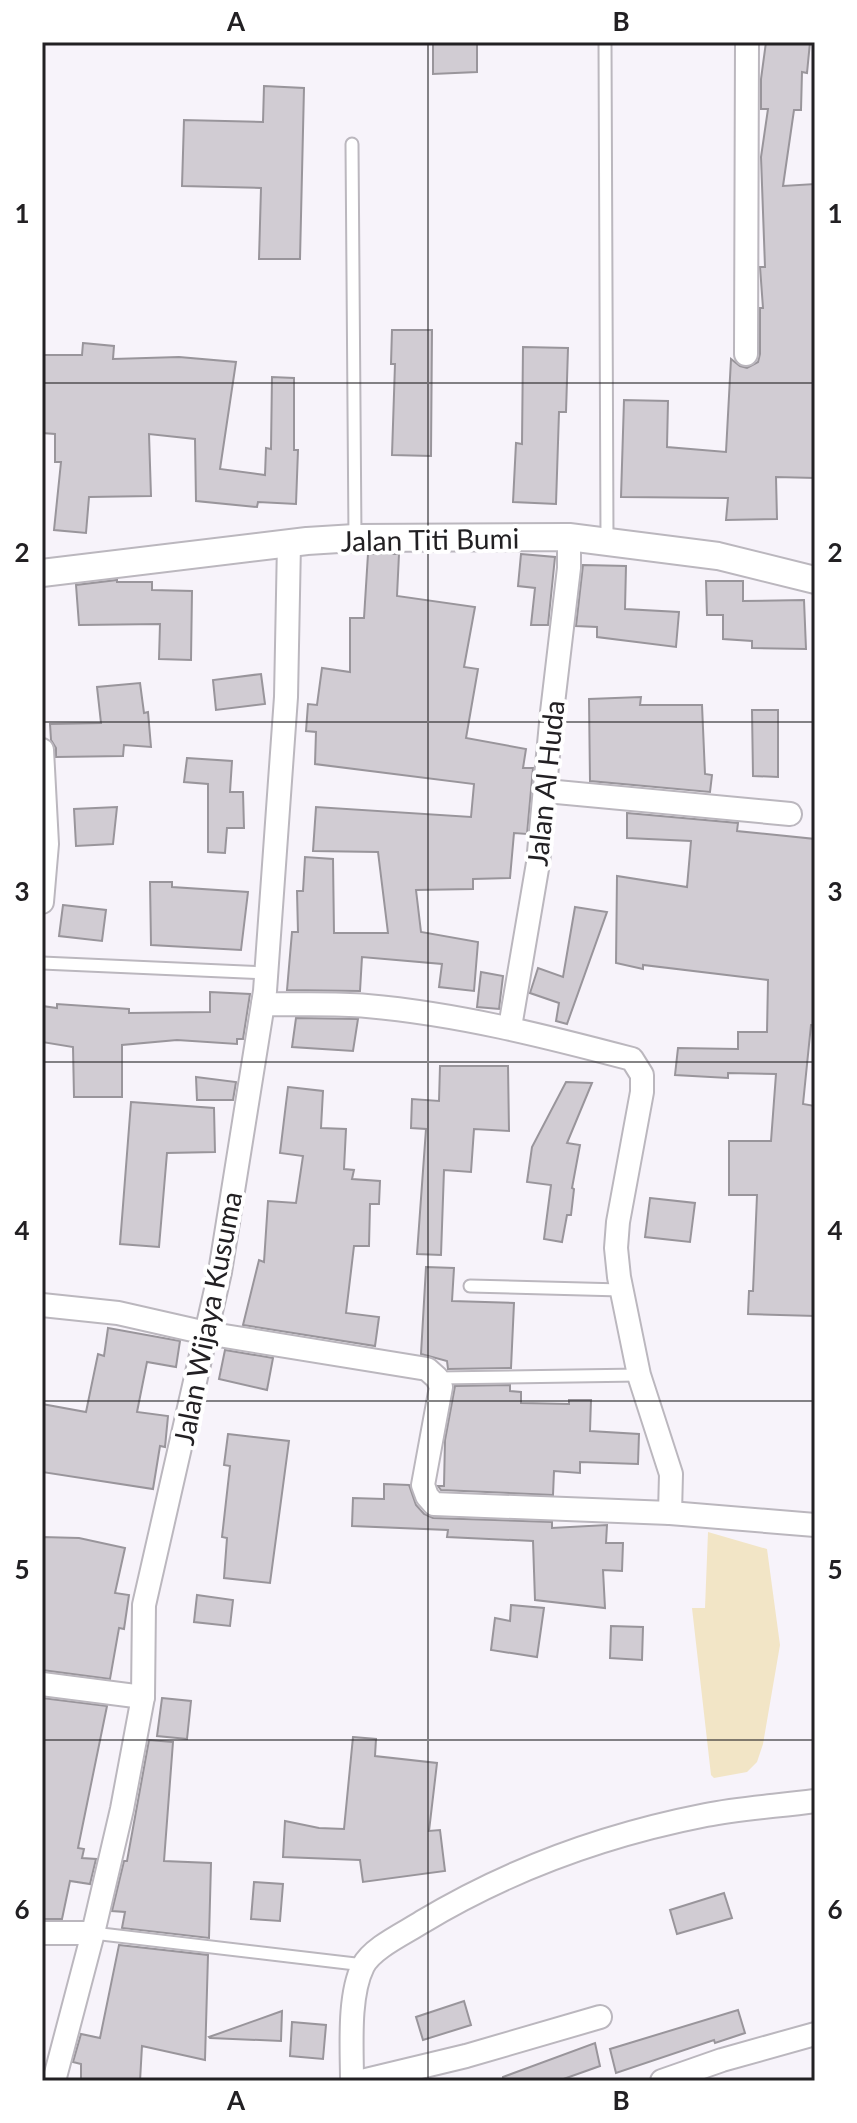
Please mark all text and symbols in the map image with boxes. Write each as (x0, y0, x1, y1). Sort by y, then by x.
text: A (226, 5, 246, 37)
text: B (612, 5, 630, 37)
text: 1 (14, 197, 30, 229)
text: 1 (827, 197, 843, 229)
street label: Jalan Titi Bumi (341, 520, 519, 558)
text: 2 (14, 536, 30, 568)
text: 2 (827, 536, 843, 568)
street label: Jalan Al Huda (519, 698, 571, 868)
text: 3 (14, 875, 30, 907)
text: 3 (827, 875, 843, 907)
street label: Jalan Wijaya Kusuma (166, 1188, 248, 1448)
text: 4 (14, 1214, 30, 1246)
text: 4 (827, 1214, 843, 1246)
text: 5 (14, 1553, 30, 1585)
text: 5 (827, 1553, 843, 1585)
text: 6 (14, 1893, 30, 1925)
text: 6 (827, 1893, 843, 1925)
text: A (226, 2084, 246, 2116)
text: B (612, 2084, 630, 2116)

